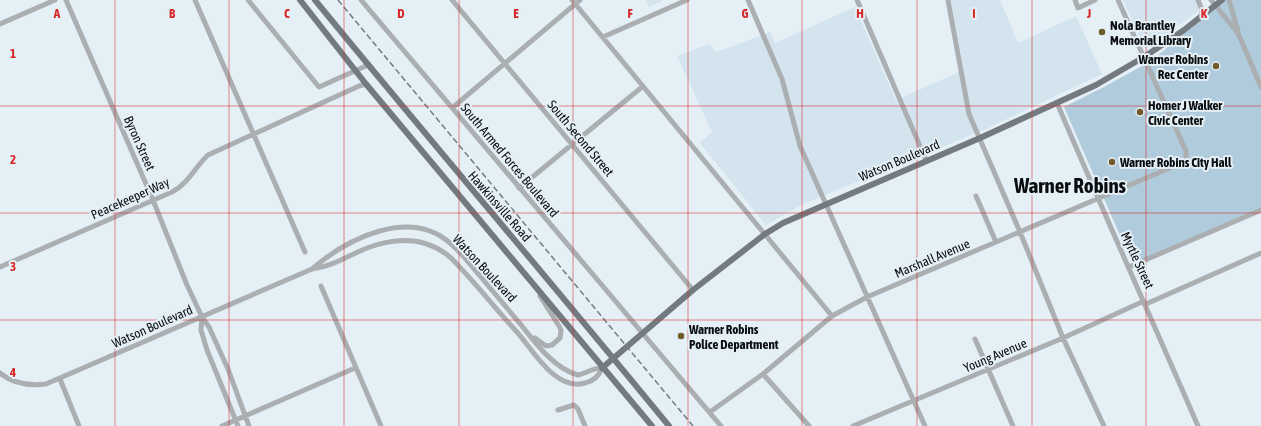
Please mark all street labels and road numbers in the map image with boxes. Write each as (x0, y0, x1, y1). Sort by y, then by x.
street label: South Second Street (544, 97, 617, 180)
street label: South Armed Forces Boulevard (458, 100, 562, 220)
street label: Byron Street (121, 114, 158, 173)
street label: Watson Boulevard (856, 137, 942, 184)
street label: Hawkinsville Road (465, 168, 534, 245)
street label: Peacekeeper Way (89, 174, 172, 222)
street label: Myrtle Street (1118, 229, 1157, 291)
street label: Watson Boulevard (450, 232, 520, 305)
street label: Marshall Avenue (892, 236, 972, 281)
street label: Watson Boulevard (110, 302, 195, 351)
street label: Young Avenue (961, 335, 1029, 375)

